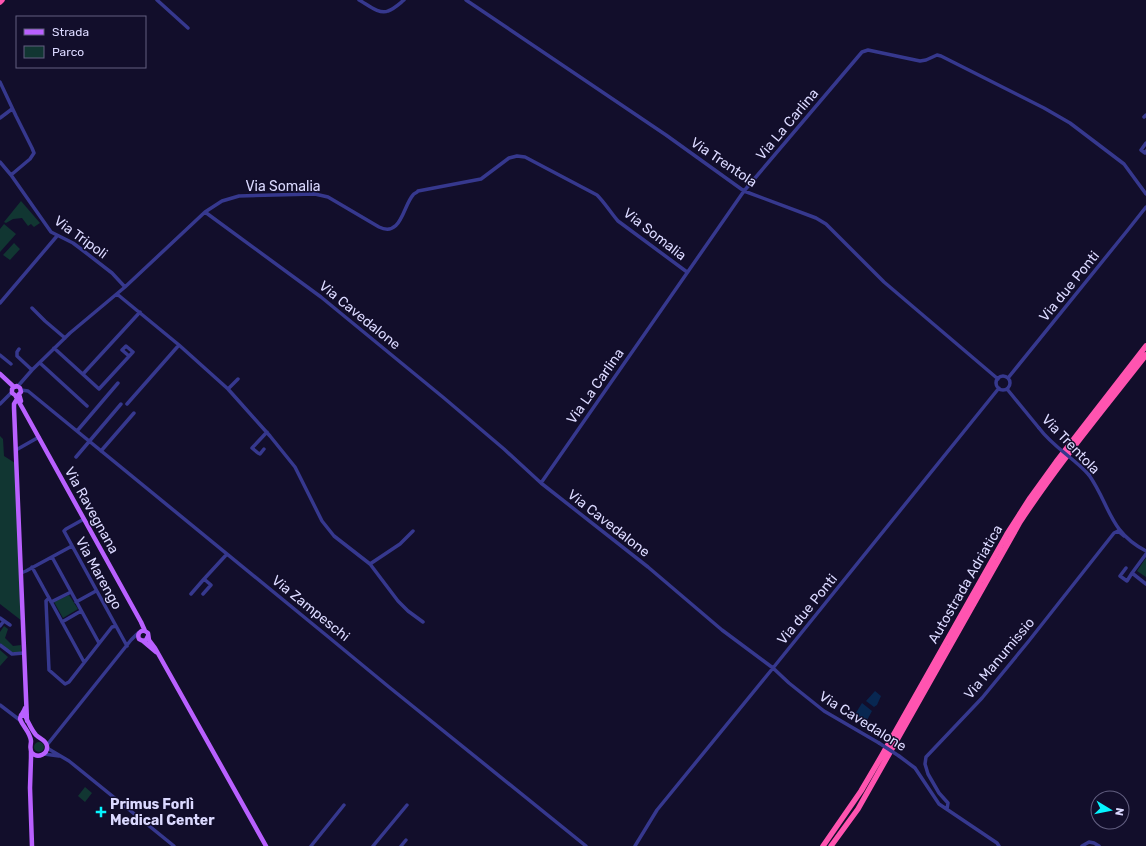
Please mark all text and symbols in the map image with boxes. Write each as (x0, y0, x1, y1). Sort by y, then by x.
legend (16, 16, 146, 68)
text: Strada (52, 25, 89, 39)
text: Parco (52, 45, 84, 59)
street label: Via La Carlina (753, 85, 822, 164)
street label: Via Trentola (687, 134, 760, 191)
street label: Via Somalia (245, 178, 321, 195)
street label: Via Somalia (620, 205, 690, 264)
street label: Via Tripoli (51, 212, 111, 263)
street label: Via due Ponti (1036, 248, 1103, 325)
street label: Via Cavedalone (316, 277, 404, 353)
street label: Via La Carlina (563, 345, 628, 427)
street label: Via Trentola (1038, 411, 1103, 478)
street label: Via Ravegnana (61, 464, 122, 557)
street label: Via Cavedalone (564, 486, 653, 561)
street label: Autostrada Adriatica (925, 522, 1006, 647)
street label: Via Marengo (72, 534, 125, 613)
street label: Via due Ponti (774, 571, 841, 648)
street label: Via Zampeschi (268, 572, 353, 645)
street label: Via Manumissio (960, 614, 1038, 702)
street label: Via Cavedalone (816, 688, 910, 755)
north arrow (1090, 790, 1130, 830)
place label: Primus Forlì Medical Center (110, 796, 215, 829)
marker: Primus Forlì Medical Center (95, 806, 107, 818)
text: N (1112, 807, 1126, 817)

